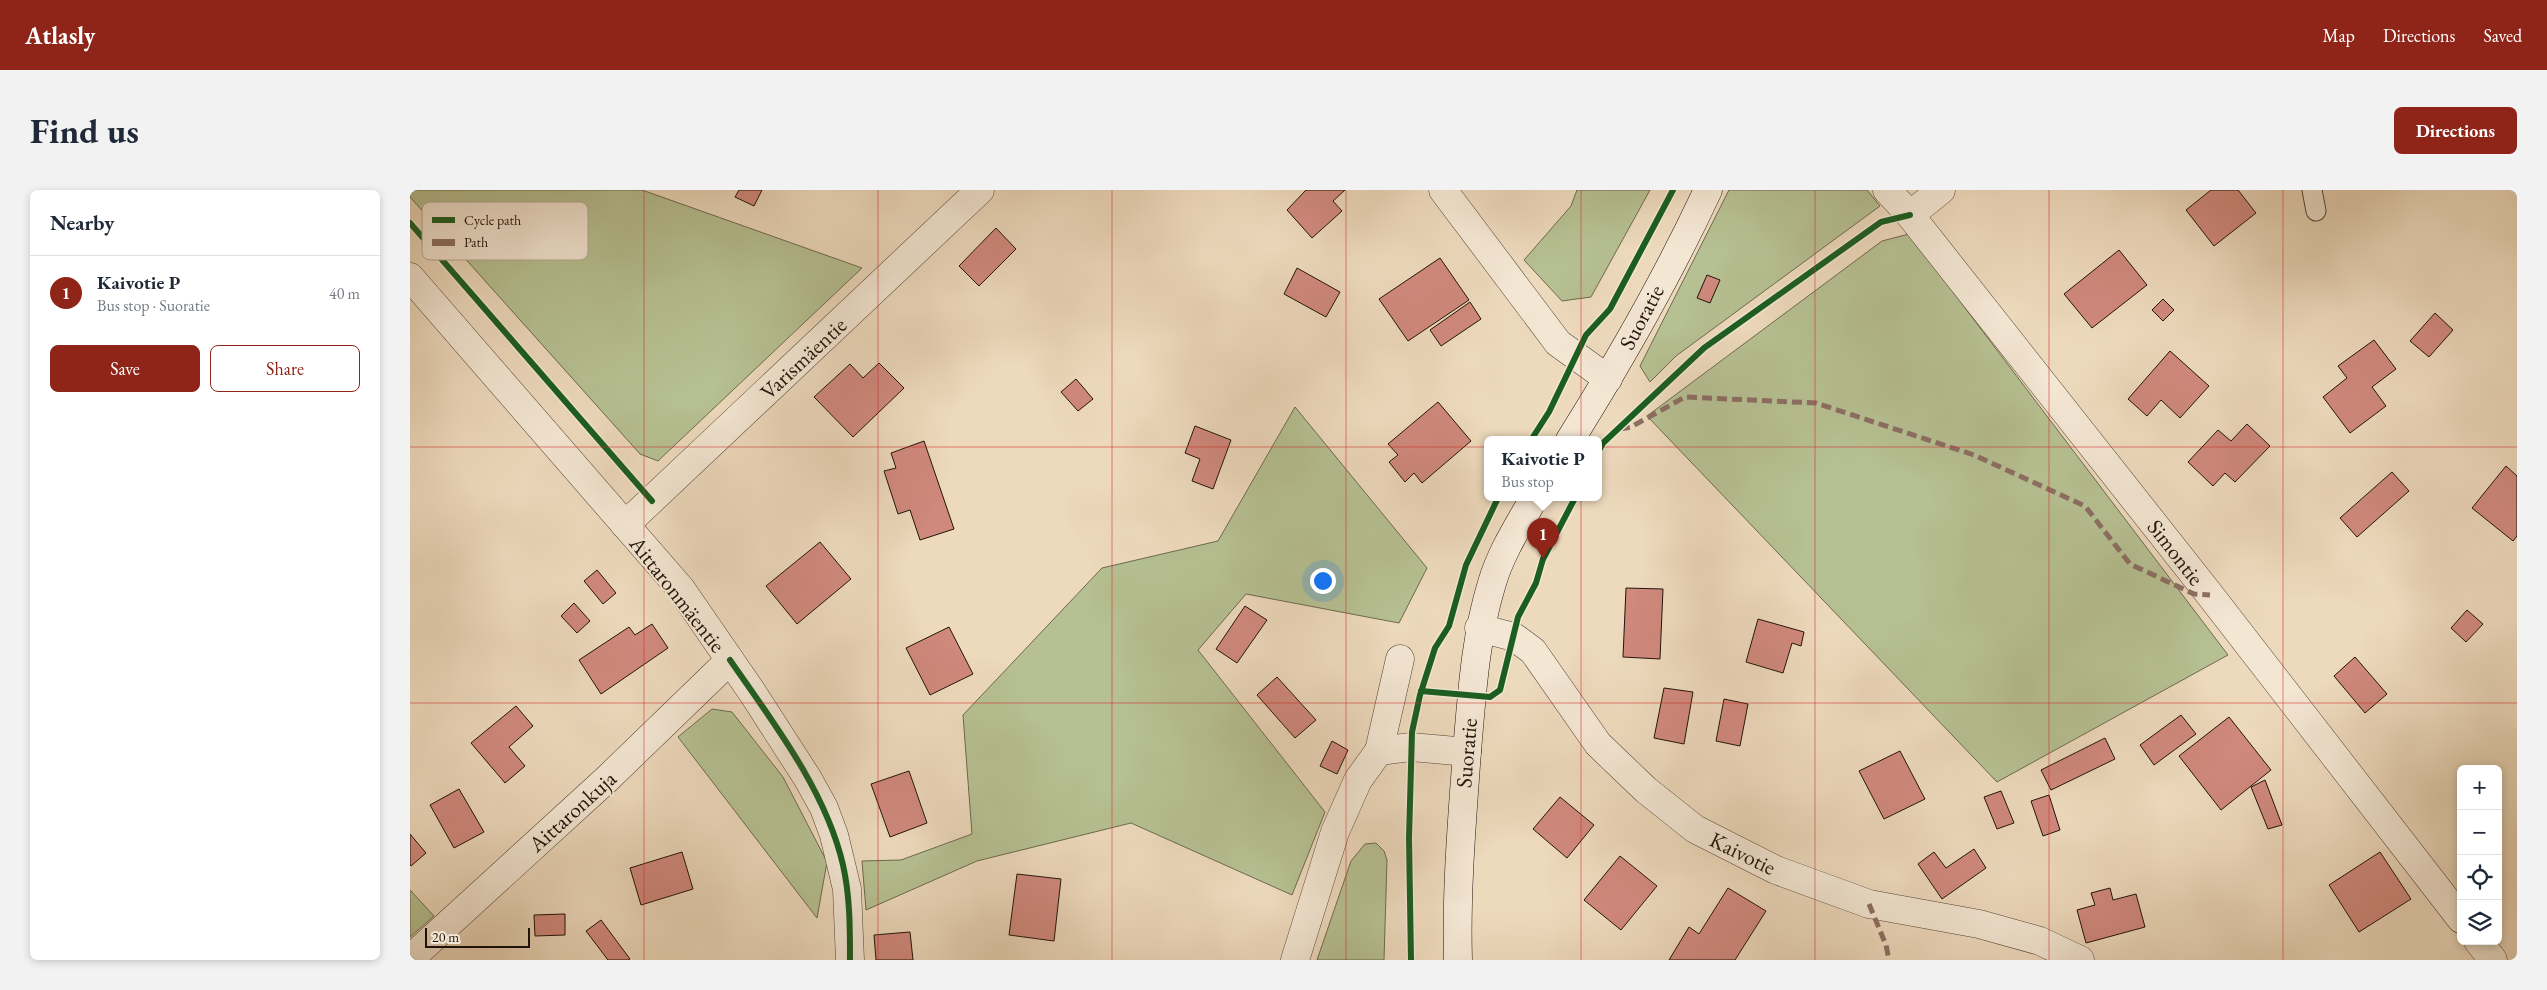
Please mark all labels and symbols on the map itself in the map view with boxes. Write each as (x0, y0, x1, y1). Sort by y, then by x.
legend (422, 202, 588, 260)
text: Cycle path (464, 211, 521, 229)
text: Path (464, 233, 488, 251)
street label: Suoratie (1612, 279, 1671, 355)
street label: Varismäentie (754, 311, 853, 406)
street label: Simontie (2141, 513, 2211, 592)
pin: 1 (1527, 518, 1559, 559)
street label: Aittaronmäentie (622, 529, 732, 659)
your location (1310, 568, 1336, 594)
street label: Suoratie (1449, 717, 1484, 789)
street label: Aittaronkuja (521, 764, 623, 859)
street label: Kaivotie (1705, 825, 1781, 882)
scale bar (425, 925, 530, 948)

